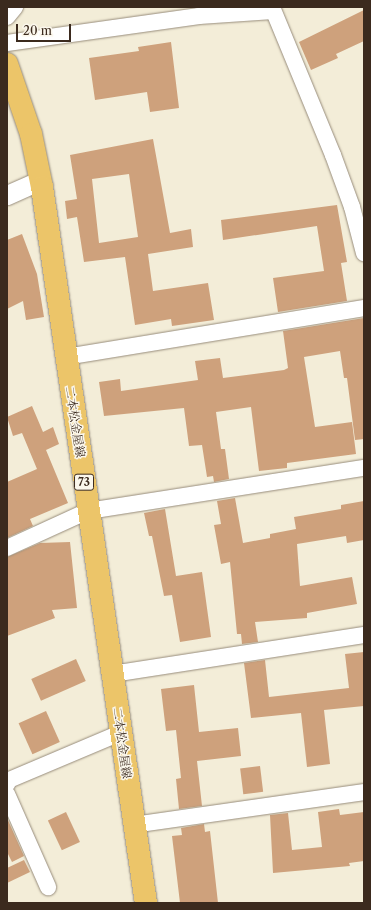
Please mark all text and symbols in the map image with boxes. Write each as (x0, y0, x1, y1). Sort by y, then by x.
scale bar (18, 16, 73, 42)
text: 20 m (23, 23, 52, 38)
street label: 二本松金屋線 (62, 385, 88, 459)
road number: 73 (74, 473, 94, 491)
street label: 二本松金屋線 (110, 706, 134, 780)

